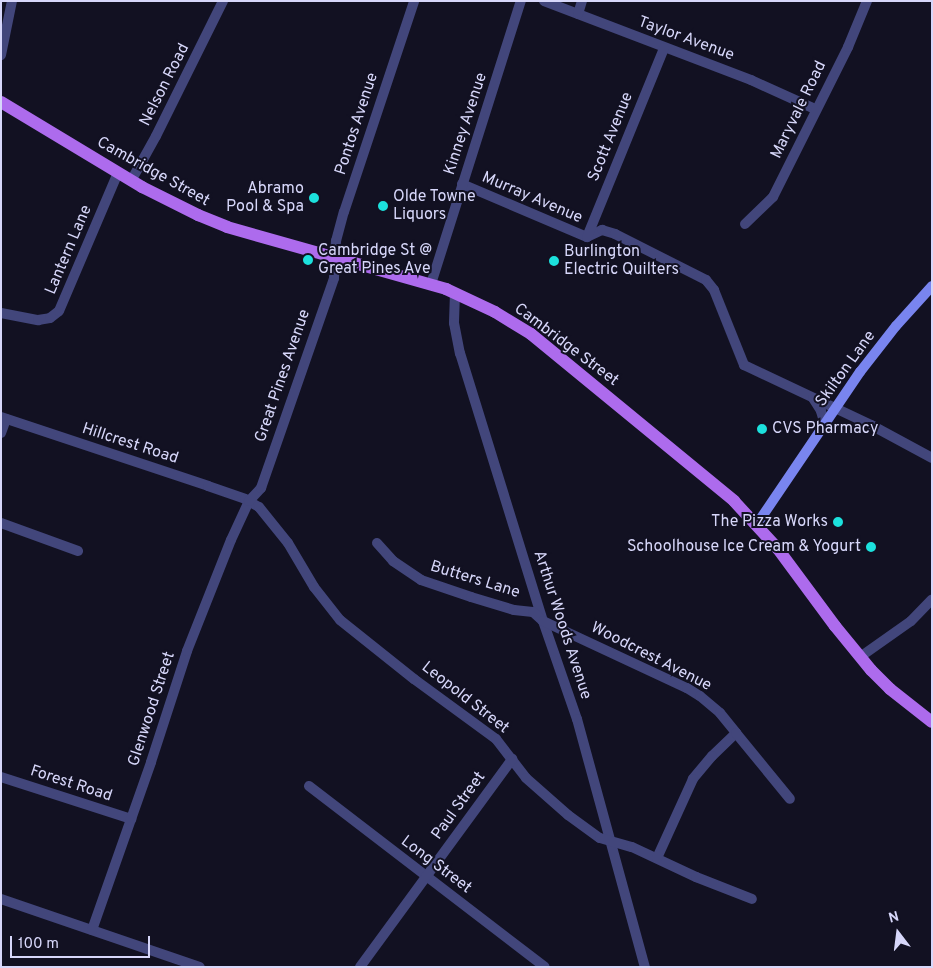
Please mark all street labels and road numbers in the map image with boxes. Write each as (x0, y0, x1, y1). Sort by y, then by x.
street label: Taylor Avenue (635, 13, 737, 65)
street label: Nelson Road (136, 40, 194, 130)
street label: Maryvale Road (767, 58, 831, 162)
street label: Pontos Avenue (331, 70, 383, 178)
street label: Kinney Avenue (440, 70, 492, 178)
street label: Scott Avenue (584, 89, 638, 185)
street label: Cambridge Street (93, 133, 213, 211)
street label: Murray Avenue (478, 168, 586, 228)
street label: Lantern Lane (42, 202, 96, 298)
street label: Cambridge Street (510, 299, 622, 391)
street label: Great Pines Avenue (251, 307, 315, 445)
street label: Skilton Lane (812, 327, 880, 411)
street label: Hillcrest Road (79, 419, 181, 469)
street label: Arthur Woods Avenue (529, 548, 595, 702)
street label: Butters Lane (428, 557, 522, 603)
street label: Woodcrest Avenue (587, 618, 715, 696)
street label: Glenwood Street (124, 649, 180, 769)
street label: Leopold Street (417, 658, 513, 738)
street label: Forest Road (28, 762, 114, 806)
street label: Paul Street (428, 768, 490, 844)
street label: Long Street (397, 832, 475, 898)

